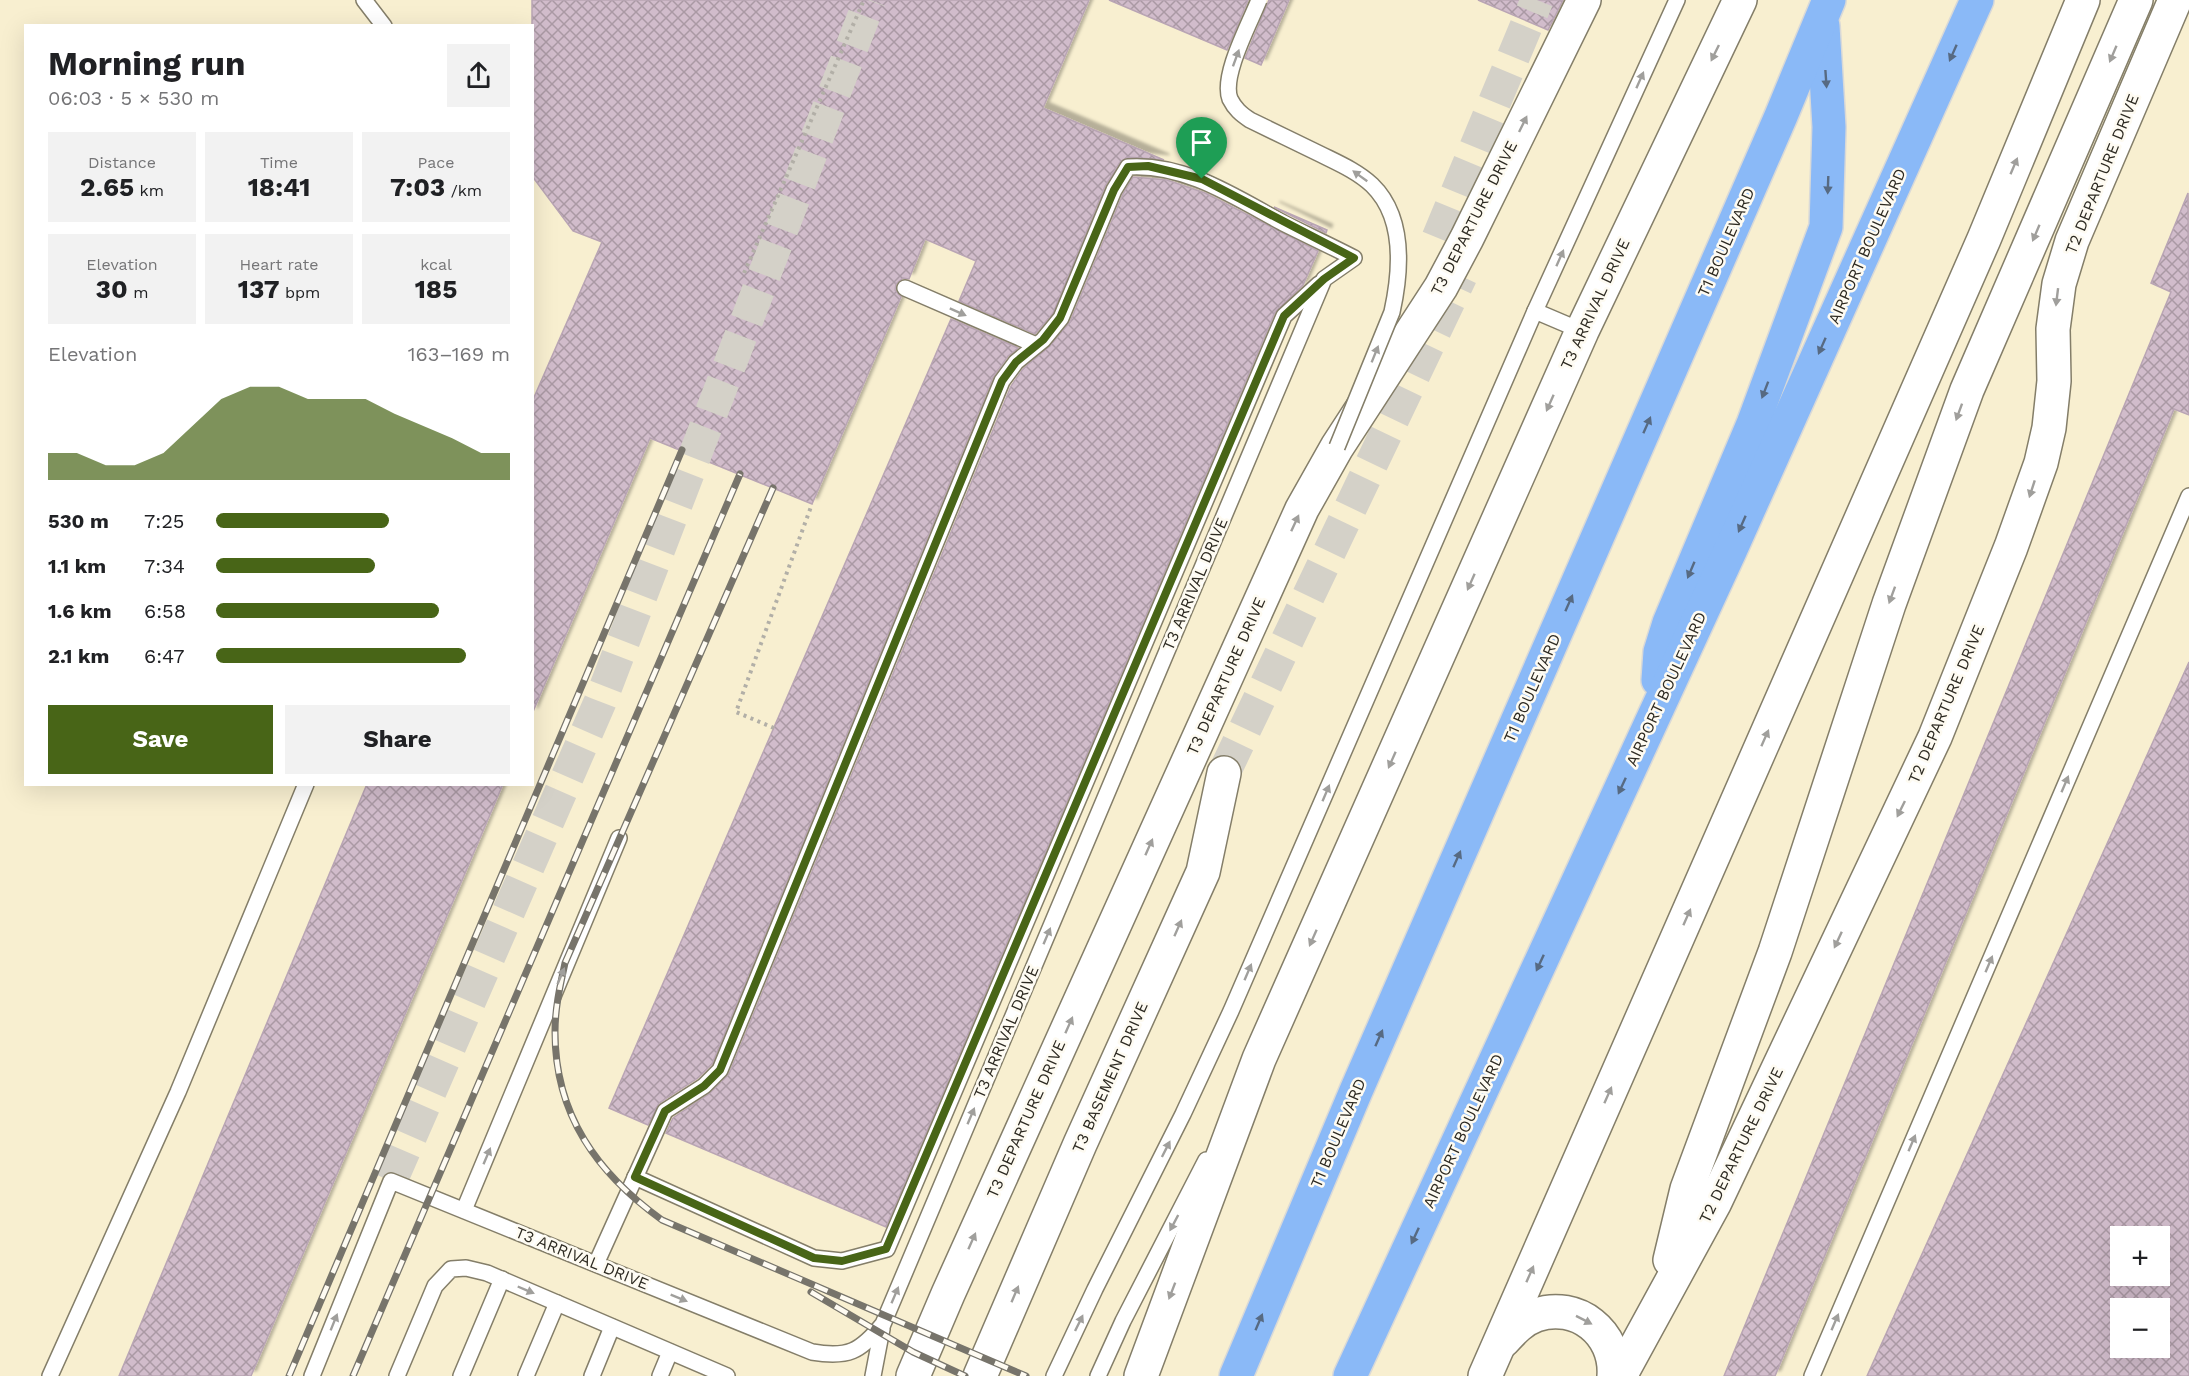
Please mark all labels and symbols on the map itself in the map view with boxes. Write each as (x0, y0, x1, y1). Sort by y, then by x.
one-way arrow (1710, 44, 1719, 61)
one-way arrow (1949, 45, 1958, 62)
one-way arrow (2108, 45, 2118, 63)
one-way arrow (1231, 49, 1241, 67)
one-way arrow (1821, 70, 1831, 89)
one-way arrow (1635, 71, 1645, 89)
street label: T2 DEPARTURE DRIVE (2061, 91, 2143, 257)
one-way arrow (1518, 115, 1528, 132)
pin (1176, 117, 1227, 179)
street label: T3 DEPARTURE DRIVE (1427, 138, 1521, 298)
one-way arrow (2010, 157, 2019, 175)
street label: AIRPORT BOULEVARD (1824, 165, 1910, 327)
one-way arrow (1352, 170, 1368, 182)
one-way arrow (1823, 176, 1832, 195)
street label: T1 BOULEVARD (1694, 185, 1758, 299)
one-way arrow (2031, 224, 2040, 241)
street label: T3 ARRIVAL DRIVE (1556, 235, 1634, 373)
one-way arrow (1555, 249, 1564, 266)
one-way arrow (2053, 288, 2062, 307)
one-way arrow (950, 308, 967, 317)
one-way arrow (1817, 338, 1826, 355)
one-way arrow (1370, 345, 1380, 363)
one-way arrow (1760, 381, 1770, 399)
one-way arrow (1545, 395, 1555, 413)
one-way arrow (1954, 403, 1964, 421)
one-way arrow (1642, 416, 1651, 433)
one-way arrow (2027, 480, 2036, 498)
street label: T3 ARRIVAL DRIVE (1158, 515, 1232, 653)
one-way arrow (1291, 515, 1300, 532)
one-way arrow (1736, 515, 1746, 533)
one-way arrow (1686, 562, 1696, 580)
one-way arrow (1466, 573, 1476, 591)
one-way arrow (1887, 586, 1897, 604)
street label: T3 DEPARTURE DRIVE (1183, 594, 1269, 758)
one-way arrow (1564, 595, 1573, 612)
street label: AIRPORT BOULEVARD (1622, 609, 1710, 769)
street label: T2 DEPARTURE DRIVE (1904, 622, 1988, 786)
street label: T1 BOULEVARD (1500, 631, 1564, 745)
one-way arrow (1760, 729, 1770, 747)
one-way arrow (1387, 751, 1397, 769)
one-way arrow (2060, 775, 2070, 793)
one-way arrow (1617, 778, 1626, 795)
one-way arrow (1322, 784, 1331, 802)
one-way arrow (1896, 800, 1906, 817)
one-way arrow (1144, 837, 1154, 855)
one-way arrow (1453, 850, 1462, 868)
one-way arrow (1682, 908, 1691, 925)
one-way arrow (1173, 919, 1183, 937)
one-way arrow (1042, 927, 1052, 945)
one-way arrow (1308, 930, 1318, 948)
one-way arrow (1834, 931, 1843, 948)
one-way arrow (1536, 955, 1545, 972)
one-way arrow (1984, 955, 1993, 972)
one-way arrow (1243, 962, 1253, 980)
street label: T3 ARRIVAL DRIVE (969, 963, 1043, 1101)
one-way arrow (556, 967, 566, 985)
street label: T3 BASEMENT DRIVE (1068, 998, 1152, 1156)
one-way arrow (1064, 1015, 1074, 1033)
one-way arrow (1374, 1028, 1384, 1046)
street label: T3 DEPARTURE DRIVE (983, 1037, 1069, 1201)
street label: AIRPORT BOULEVARD (1419, 1051, 1507, 1211)
street label: T2 DEPARTURE DRIVE (1695, 1064, 1787, 1226)
street label: T1 BOULEVARD (1306, 1075, 1370, 1191)
one-way arrow (1603, 1086, 1613, 1104)
one-way arrow (967, 1107, 976, 1125)
one-way arrow (1908, 1134, 1917, 1152)
one-way arrow (1161, 1140, 1171, 1157)
one-way arrow (482, 1147, 492, 1165)
one-way arrow (1169, 1214, 1178, 1231)
street label: T3 ARRIVAL DRIVE (512, 1223, 652, 1293)
one-way arrow (1410, 1227, 1419, 1244)
one-way arrow (967, 1232, 976, 1249)
one-way arrow (1526, 1265, 1535, 1283)
one-way arrow (1167, 1282, 1177, 1300)
one-way arrow (518, 1285, 536, 1295)
one-way arrow (1011, 1285, 1020, 1303)
one-way arrow (890, 1286, 900, 1304)
one-way arrow (670, 1293, 688, 1303)
one-way arrow (329, 1312, 339, 1330)
one-way arrow (1255, 1313, 1264, 1331)
one-way arrow (1830, 1313, 1840, 1331)
one-way arrow (1074, 1315, 1084, 1332)
one-way arrow (1575, 1315, 1593, 1325)

